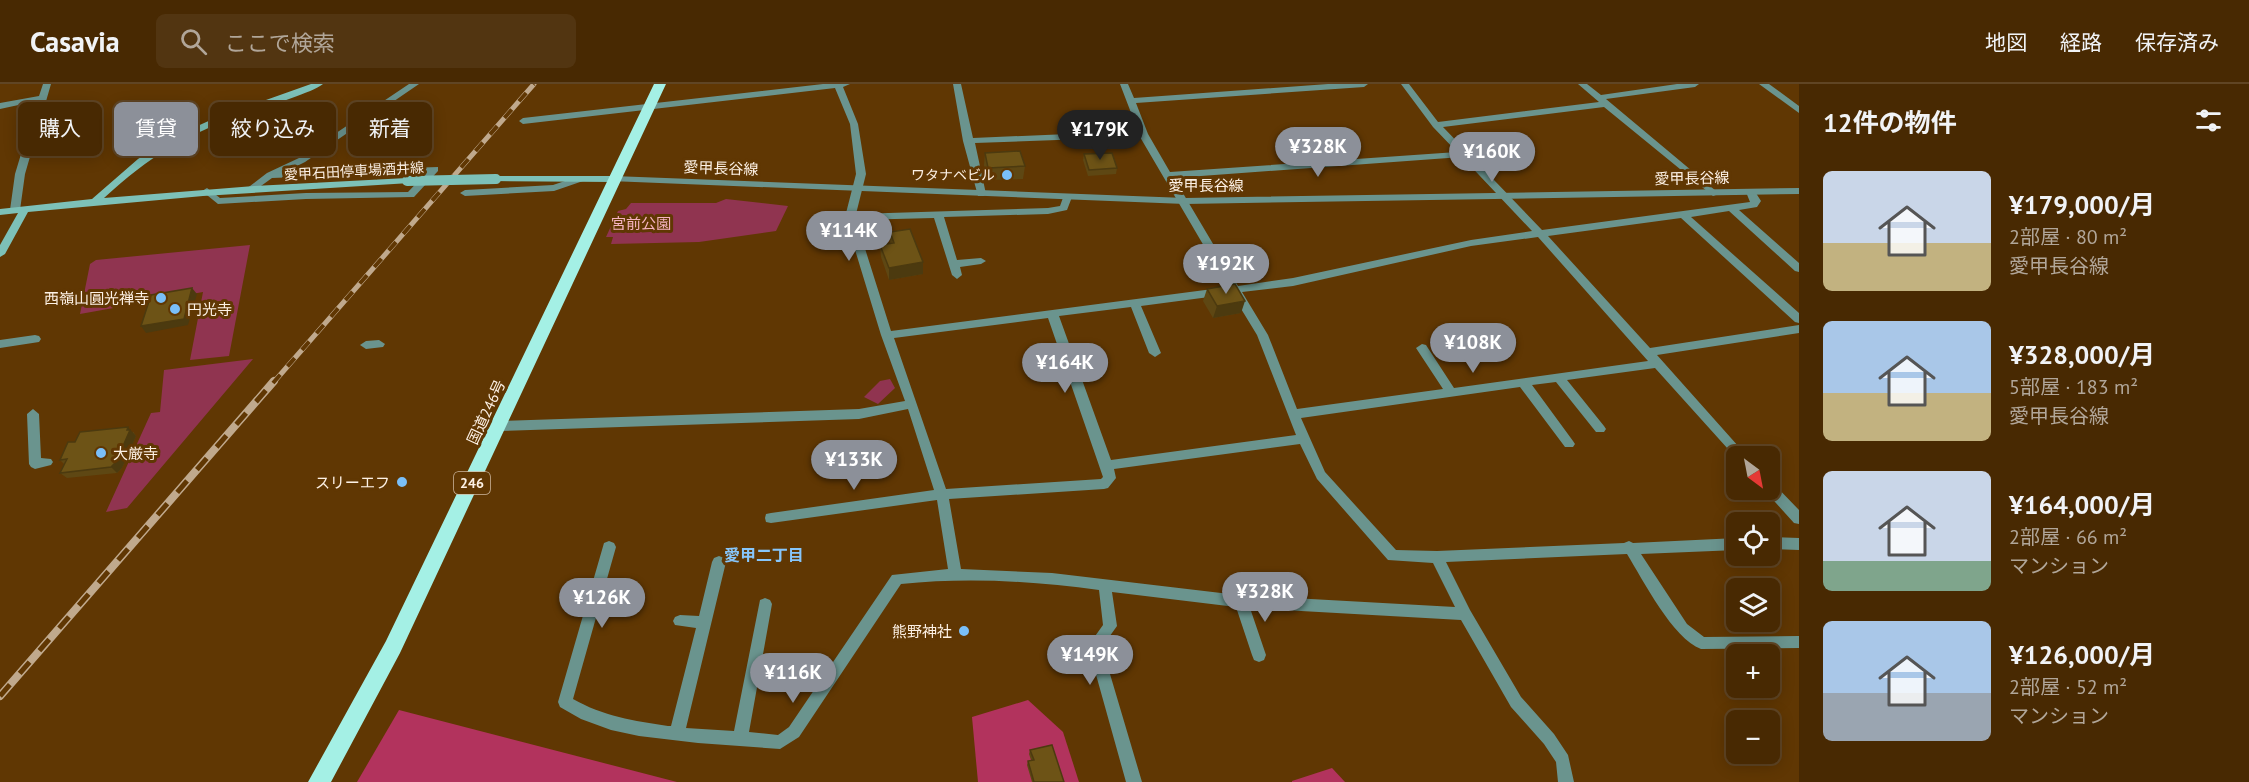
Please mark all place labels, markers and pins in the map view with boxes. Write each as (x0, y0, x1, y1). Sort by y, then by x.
pin: ¥179K (1058, 110, 1142, 161)
pin: ¥328K (1276, 127, 1360, 178)
pin: ¥160K (1450, 132, 1534, 183)
place label: ワタナベビル (911, 166, 995, 184)
marker: ワタナベビル (1000, 168, 1014, 182)
pin: ¥114K (807, 211, 891, 262)
pin: ¥192K (1184, 244, 1268, 295)
place label: 西嶺山圓光禅寺 (44, 289, 149, 308)
marker: 西嶺山圓光禅寺 (154, 291, 168, 305)
place label: 円光寺 (187, 300, 232, 319)
marker: 円光寺 (168, 302, 182, 316)
pin: ¥108K (1431, 323, 1515, 374)
pin: ¥164K (1023, 343, 1107, 394)
pin: ¥133K (812, 440, 896, 491)
place label: 大厳寺 (113, 444, 158, 463)
marker: 大厳寺 (94, 446, 108, 460)
place label: スリーエフ (315, 473, 390, 492)
marker: スリーエフ (395, 475, 409, 489)
pin: ¥328K (1223, 572, 1307, 623)
pin: ¥126K (560, 578, 644, 629)
place label: 熊野神社 (892, 622, 952, 641)
marker: 熊野神社 (957, 624, 971, 638)
pin: ¥149K (1048, 635, 1132, 686)
pin: ¥116K (751, 653, 835, 704)

